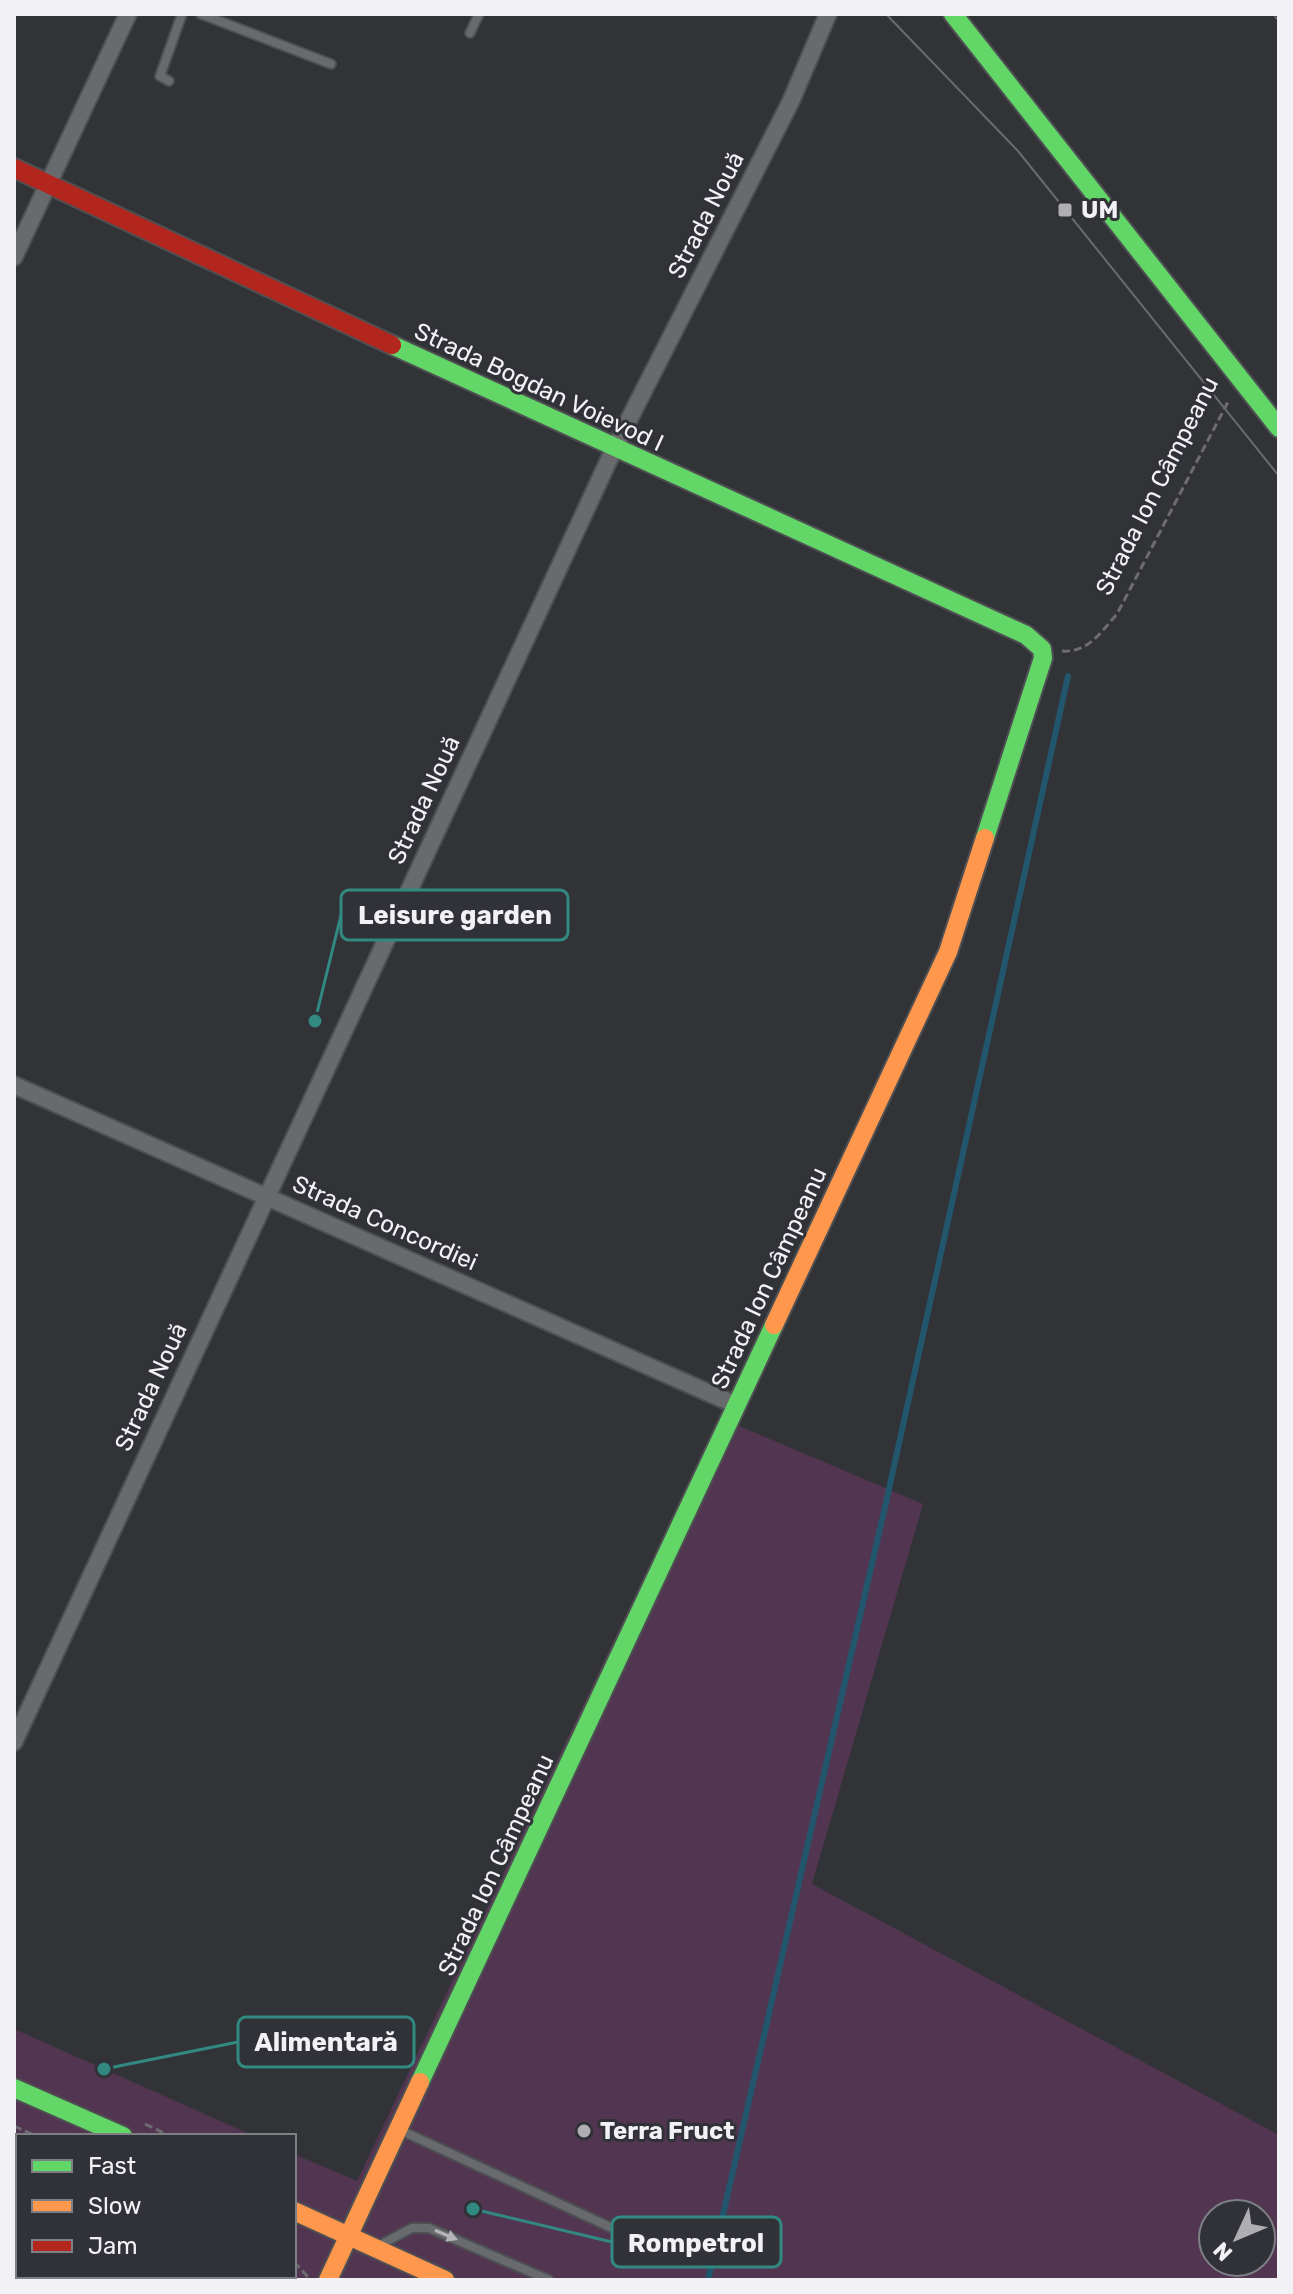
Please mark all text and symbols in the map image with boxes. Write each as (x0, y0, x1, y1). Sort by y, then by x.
street label: Strada Nouă (662, 147, 750, 283)
place label: UM (1081, 196, 1118, 224)
marker: UM (1056, 201, 1074, 219)
street label: Strada Bogdan Voievod I (410, 317, 668, 457)
street label: Strada Ion Câmpeanu (1090, 372, 1224, 600)
street label: Strada Nouă (382, 732, 466, 868)
callout: Leisure garden (341, 890, 568, 940)
text: Leisure garden (358, 900, 552, 931)
street label: Strada Ion Câmpeanu (705, 1163, 833, 1393)
street label: Strada Concordiei (288, 1170, 482, 1276)
street label: Strada Nouă (109, 1319, 193, 1455)
street label: Strada Ion Câmpeanu (432, 1750, 560, 1980)
callout: Alimentară (238, 2017, 414, 2067)
text: Alimentară (254, 2027, 398, 2058)
place label: Terra Fruct (600, 2117, 734, 2145)
marker: Terra Fruct (575, 2122, 593, 2140)
legend (16, 2134, 296, 2278)
text: Fast (88, 2152, 136, 2180)
text: Slow (88, 2192, 141, 2220)
north arrow (1197, 2198, 1277, 2278)
callout: Rompetrol (612, 2217, 781, 2267)
text: Rompetrol (628, 2228, 764, 2259)
one-way arrow (434, 2229, 458, 2242)
text: Jam (88, 2232, 138, 2260)
text: N (1208, 2236, 1238, 2267)

